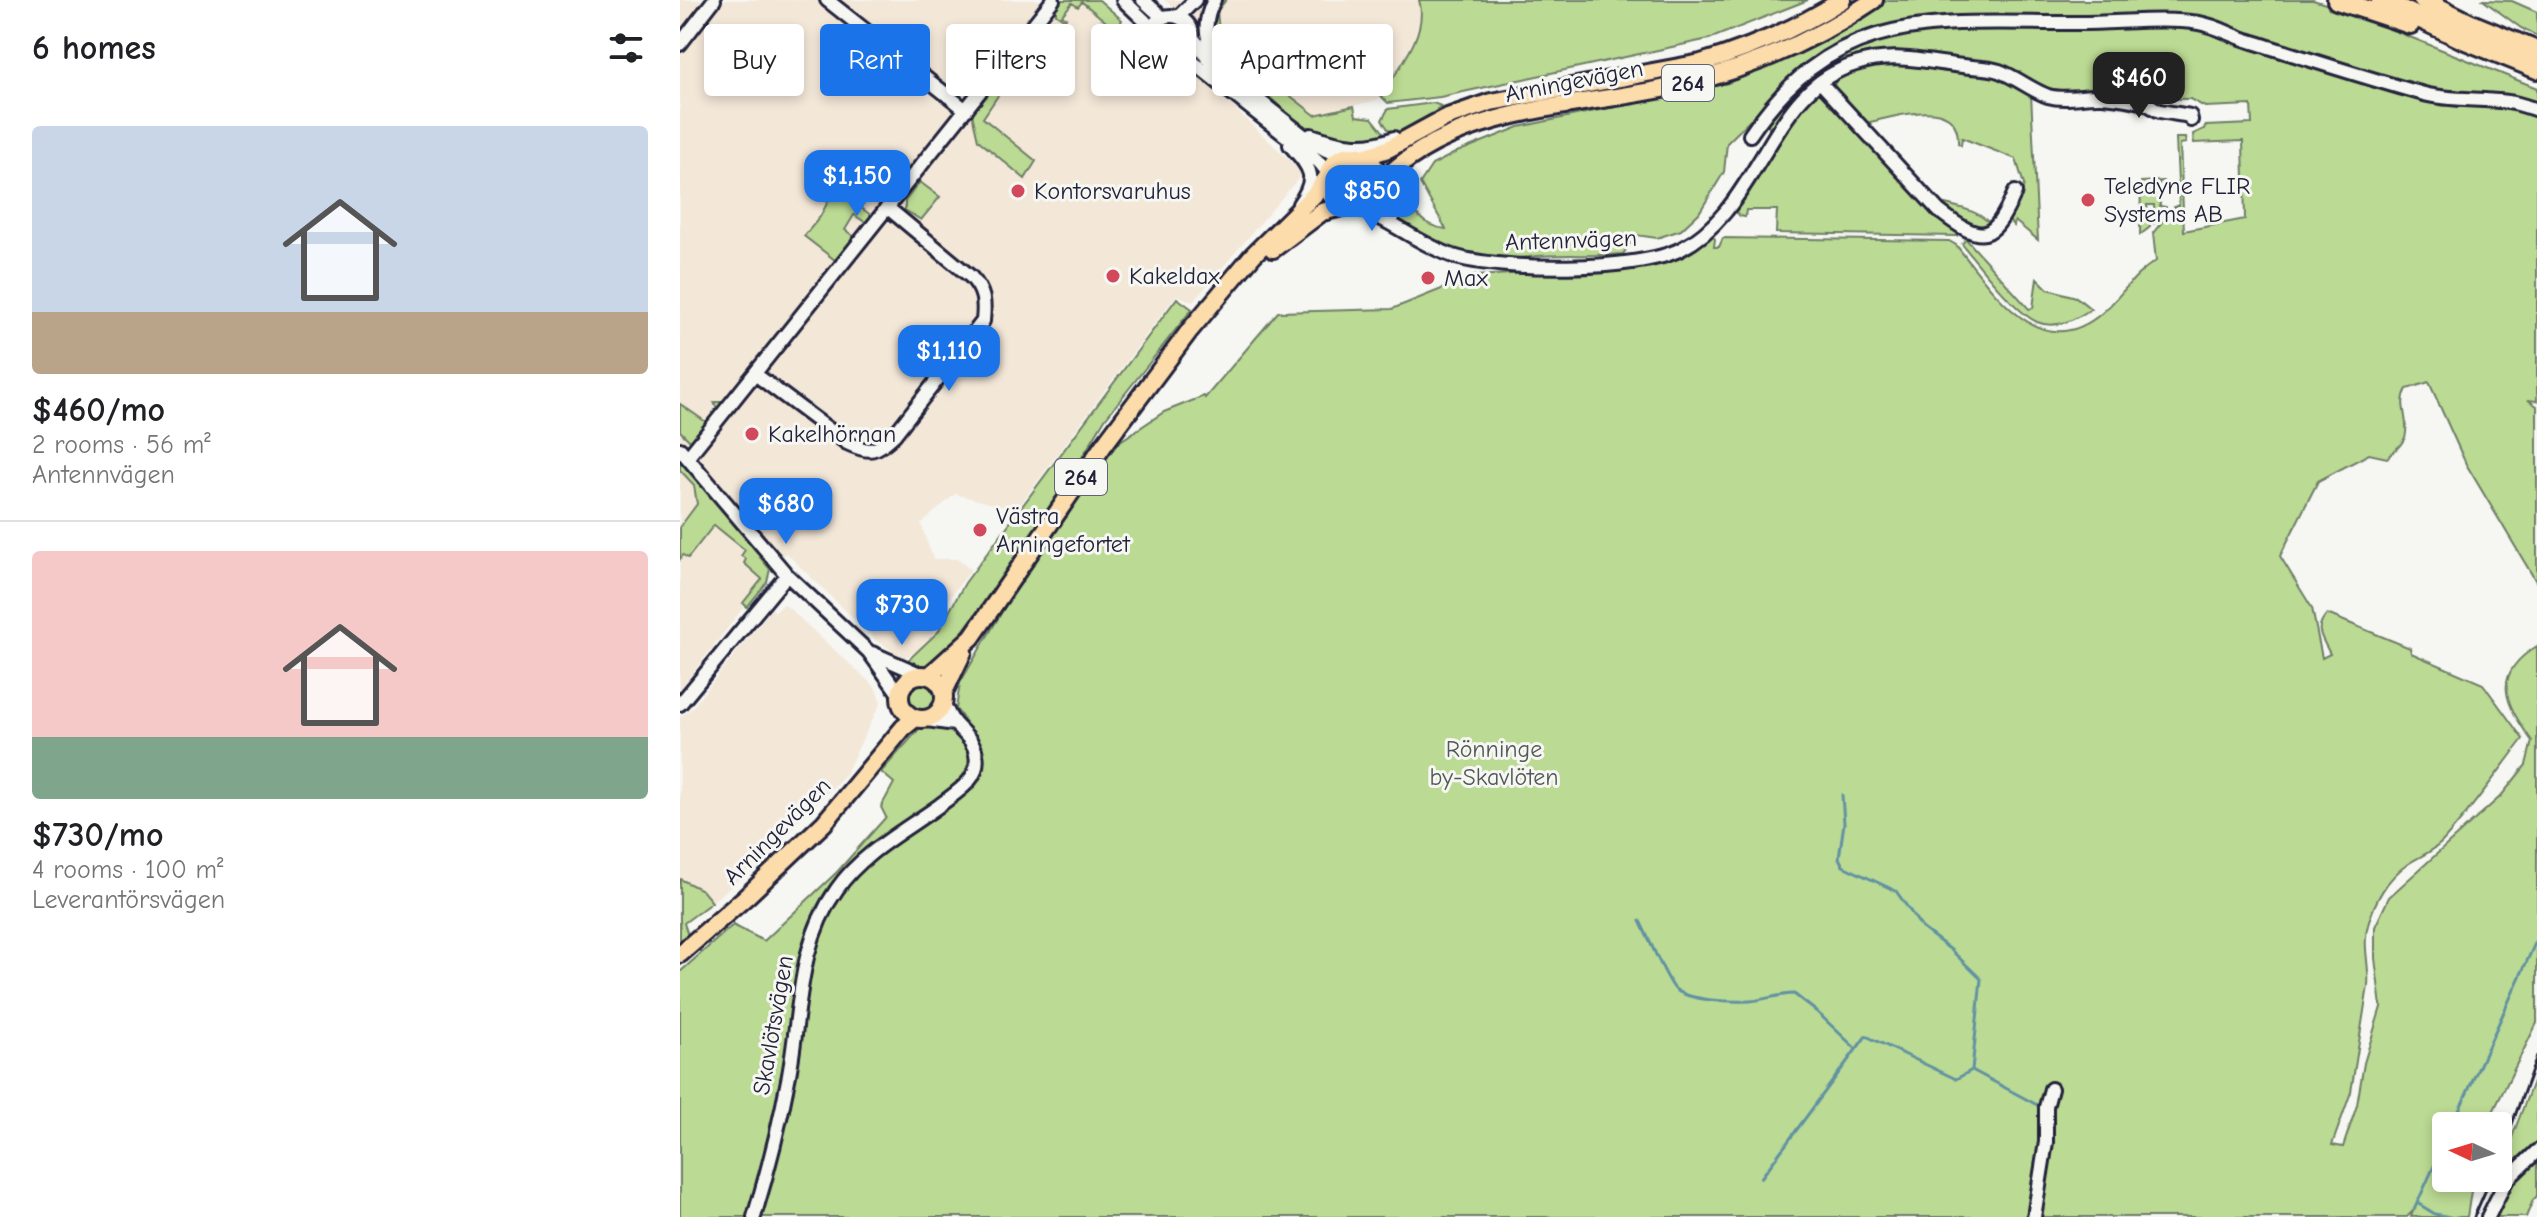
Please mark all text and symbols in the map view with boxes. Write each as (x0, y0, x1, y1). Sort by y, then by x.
chip: Buy (704, 24, 804, 96)
chip: Rent (820, 24, 930, 96)
chip: Filters (946, 24, 1075, 96)
chip: New (1091, 24, 1196, 96)
chip: Apartment (1212, 24, 1393, 96)
icon: filters (604, 26, 648, 70)
text: 6 homes (32, 28, 156, 68)
pin: $460 (2092, 52, 2186, 120)
street label: Arningevägen (1503, 54, 1645, 108)
text: $460 (2111, 63, 2167, 93)
road number: 264 (1662, 65, 1714, 101)
pin: $1,150 (792, 150, 922, 218)
text: $1,150 (822, 161, 892, 191)
pin: $850 (1325, 165, 1419, 233)
place label: Teledyne FLIR Systems AB (2104, 172, 2250, 228)
text: $850 (1343, 176, 1401, 206)
place label: Kontorsvaruhus (1034, 177, 1191, 205)
icon: home (268, 178, 412, 322)
marker: Kontorsvaruhus (1009, 182, 1027, 200)
marker: Teledyne FLIR Systems AB (2079, 191, 2097, 209)
street label: Antennvägen (1505, 224, 1637, 256)
place label: Kakeldax (1129, 262, 1220, 290)
place label: Max (1444, 264, 1488, 292)
marker: Kakeldax (1104, 267, 1122, 285)
marker: Max (1419, 269, 1437, 287)
pin: $1,110 (884, 325, 1014, 393)
text: $1,110 (916, 336, 982, 366)
text: $460/mo (32, 390, 165, 430)
place label: Kakelhörnan (768, 420, 896, 448)
marker: Kakelhörnan (743, 425, 761, 443)
text: 2 rooms · 56 m² (32, 430, 211, 460)
road number: 264 (1055, 459, 1107, 495)
text: Antennvägen (32, 460, 175, 490)
pin: $680 (739, 478, 833, 546)
text: $680 (757, 489, 815, 519)
place label: Västra Arningefortet (996, 502, 1131, 558)
marker: Västra Arningefortet (971, 521, 989, 539)
pin: $730 (855, 579, 949, 647)
text: $730 (874, 590, 930, 620)
icon: home (268, 603, 412, 747)
park label: Rönninge by-Skavlöten (1429, 735, 1559, 791)
street label: Arningevägen (718, 772, 836, 890)
text: $730/mo (32, 815, 164, 855)
text: 4 rooms · 100 m² (32, 855, 224, 885)
text: Leverantörsvägen (32, 885, 225, 915)
street label: Skavlötsvägen (747, 953, 799, 1097)
north arrow (2432, 1112, 2512, 1192)
map controls (2432, 1112, 2512, 1192)

